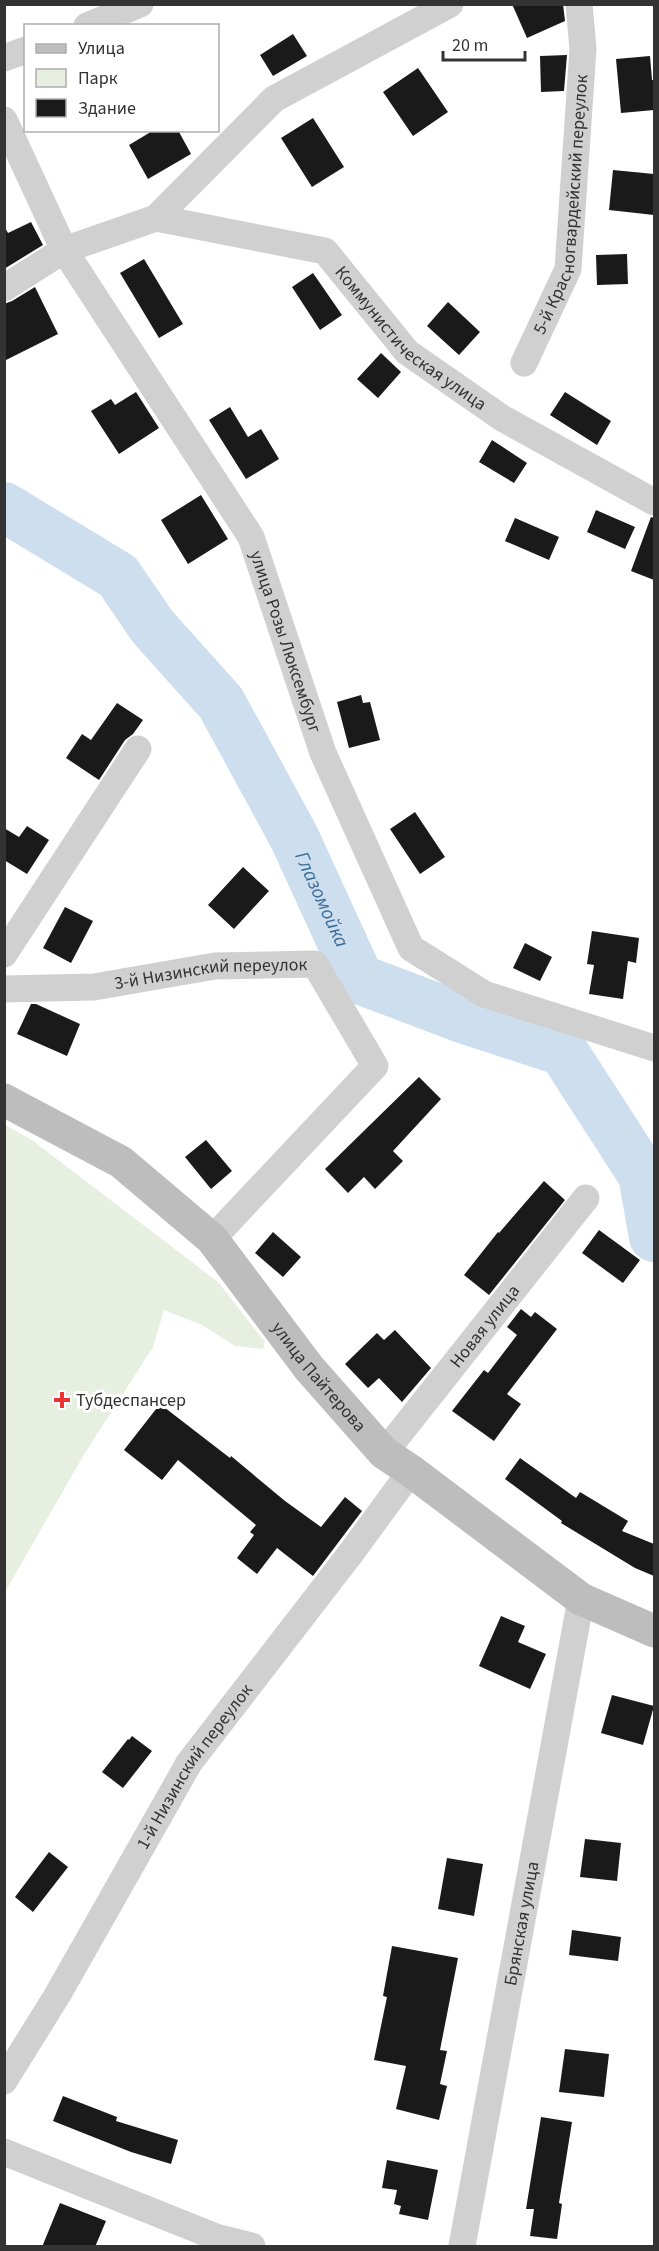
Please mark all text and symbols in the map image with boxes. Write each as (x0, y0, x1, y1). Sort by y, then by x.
legend (24, 24, 219, 132)
scale bar (443, 24, 526, 62)
text: 20 m (452, 33, 488, 58)
text: Улица (78, 36, 125, 61)
text: Парк (78, 66, 118, 91)
street label: 5-й Красногвардейский переулок (527, 74, 594, 338)
text: Здание (78, 96, 136, 121)
street label: Коммунистическая улица (329, 261, 491, 417)
street label: улица Розы Люксембург (243, 547, 327, 736)
water label: Глазомойка (287, 847, 356, 952)
street label: 3-й Низинский переулок (112, 952, 308, 996)
street label: Новая улица (444, 1279, 526, 1373)
street label: улица Пайтерова (265, 1317, 372, 1438)
place label: Тубдеспансер (76, 1388, 186, 1413)
marker: Тубдеспансер (53, 1391, 71, 1409)
street label: 1-й Низинский переулок (131, 1679, 259, 1854)
street label: Брянская улица (498, 1859, 546, 1988)

